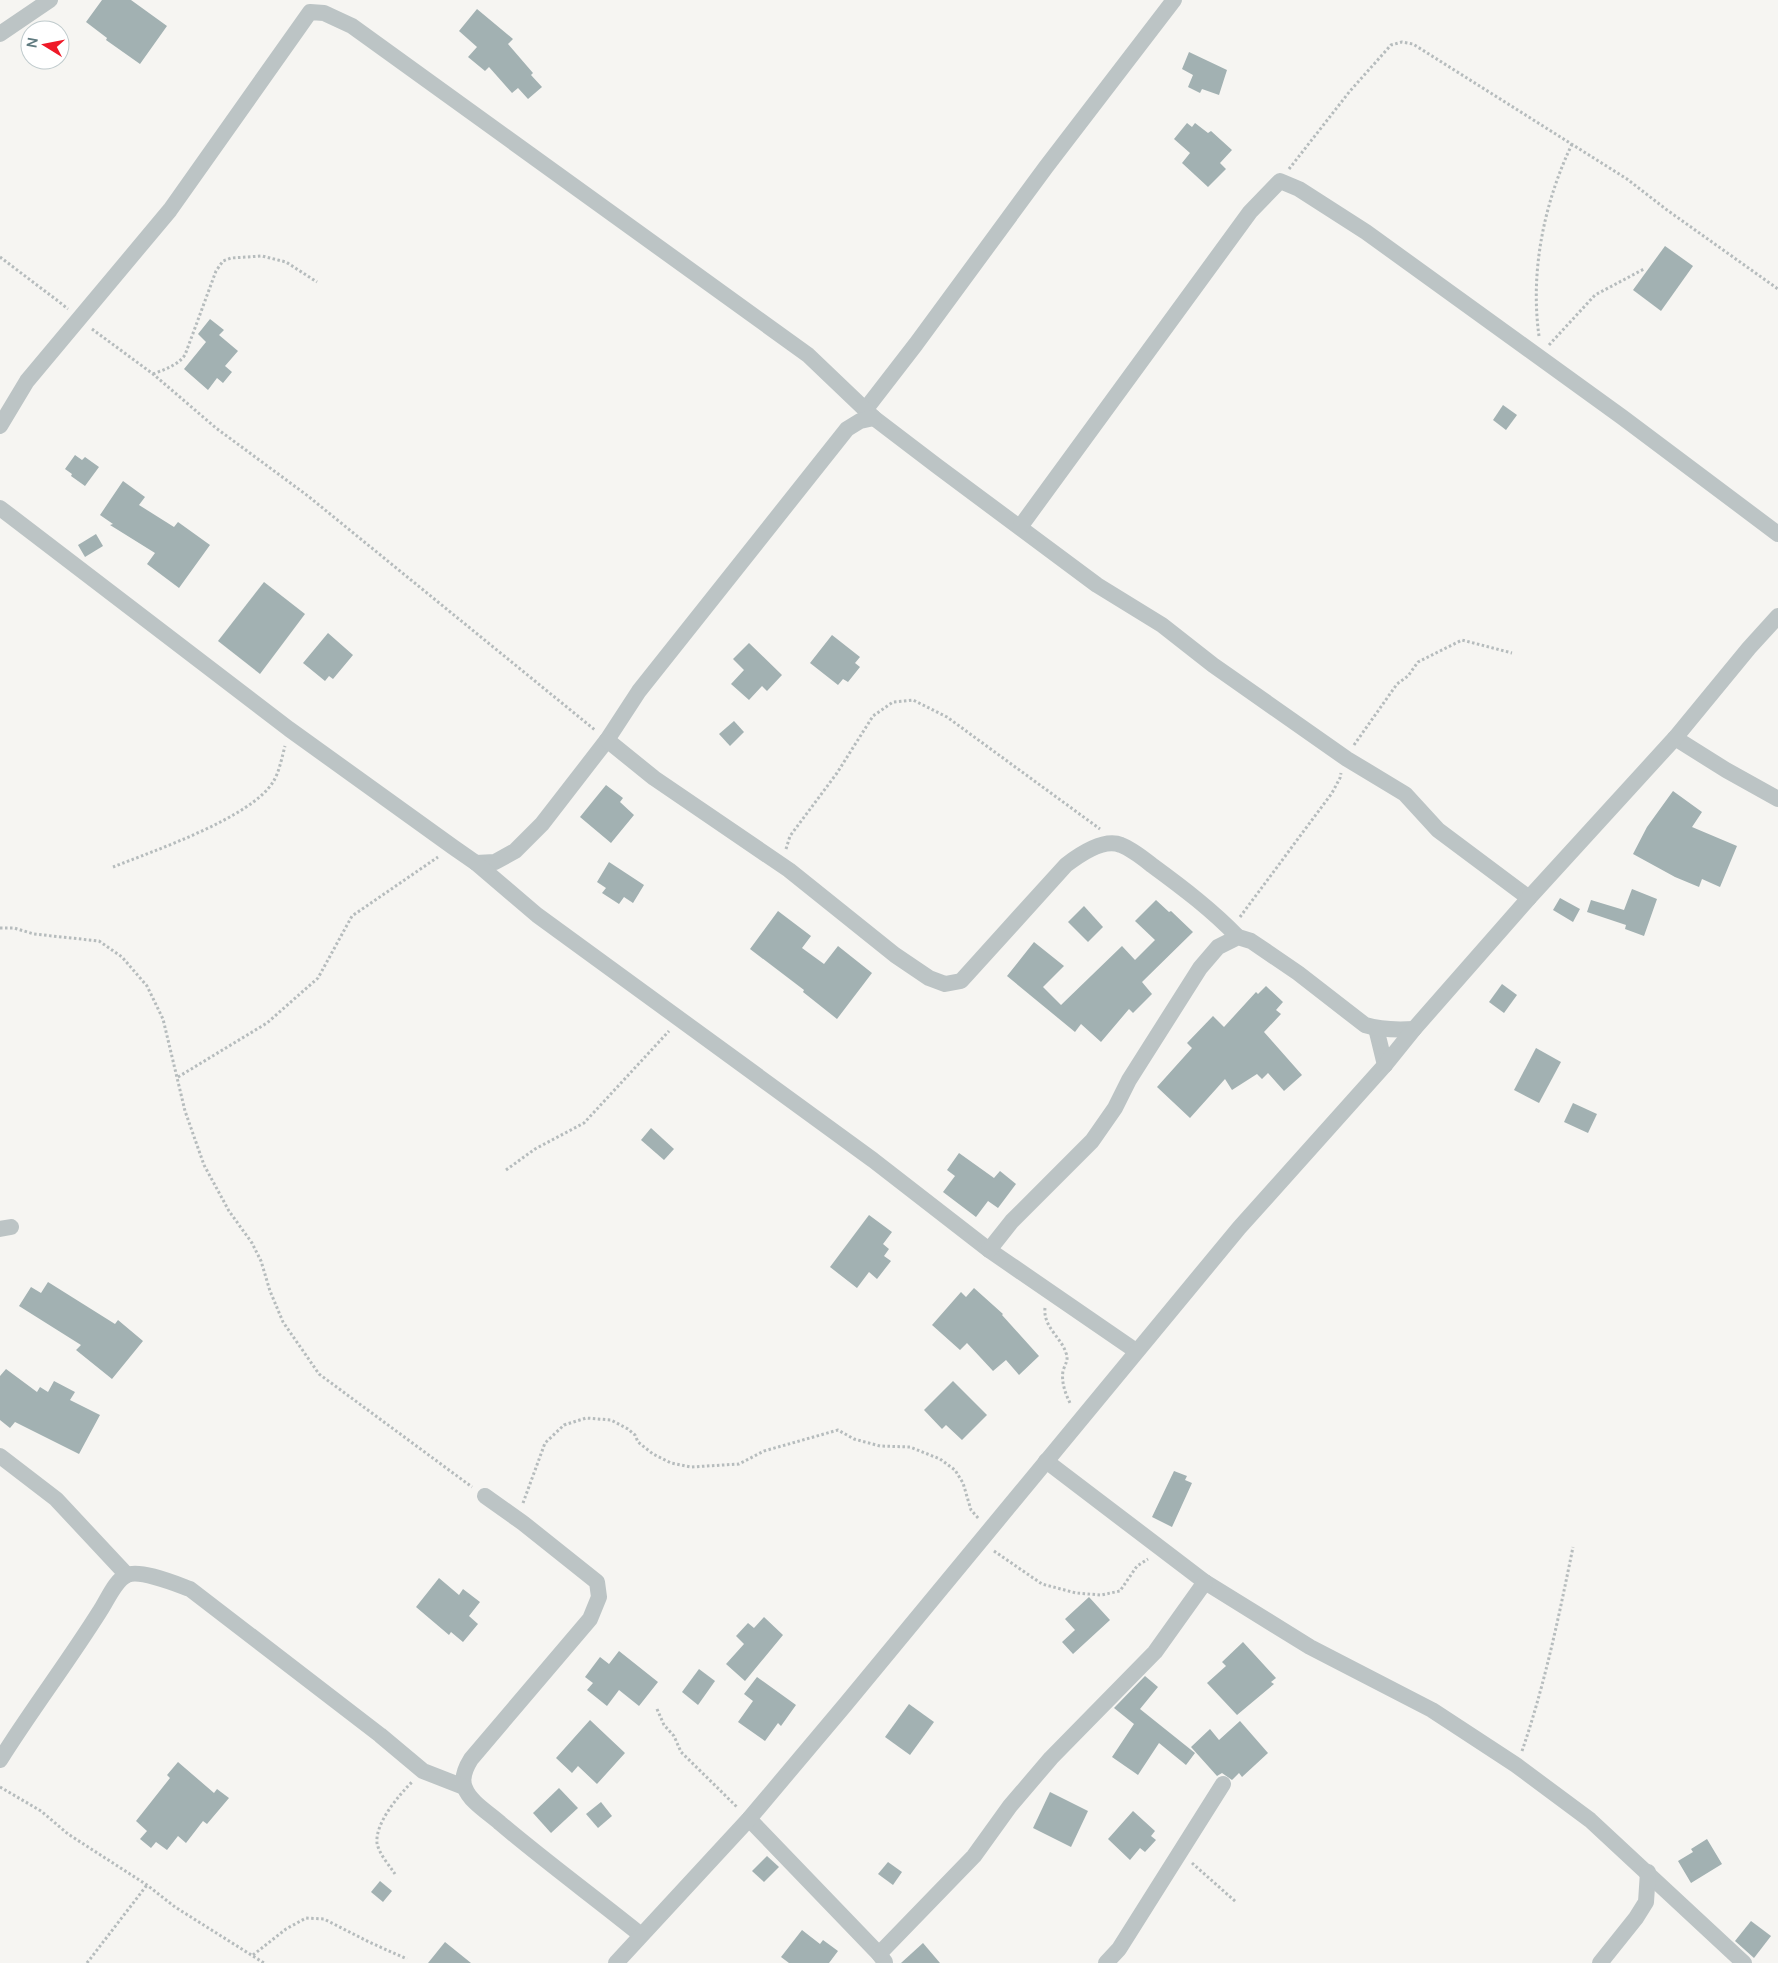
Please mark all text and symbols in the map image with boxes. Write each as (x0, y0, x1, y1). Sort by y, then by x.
north arrow (20, 20, 70, 70)
text: N (21, 36, 42, 49)

